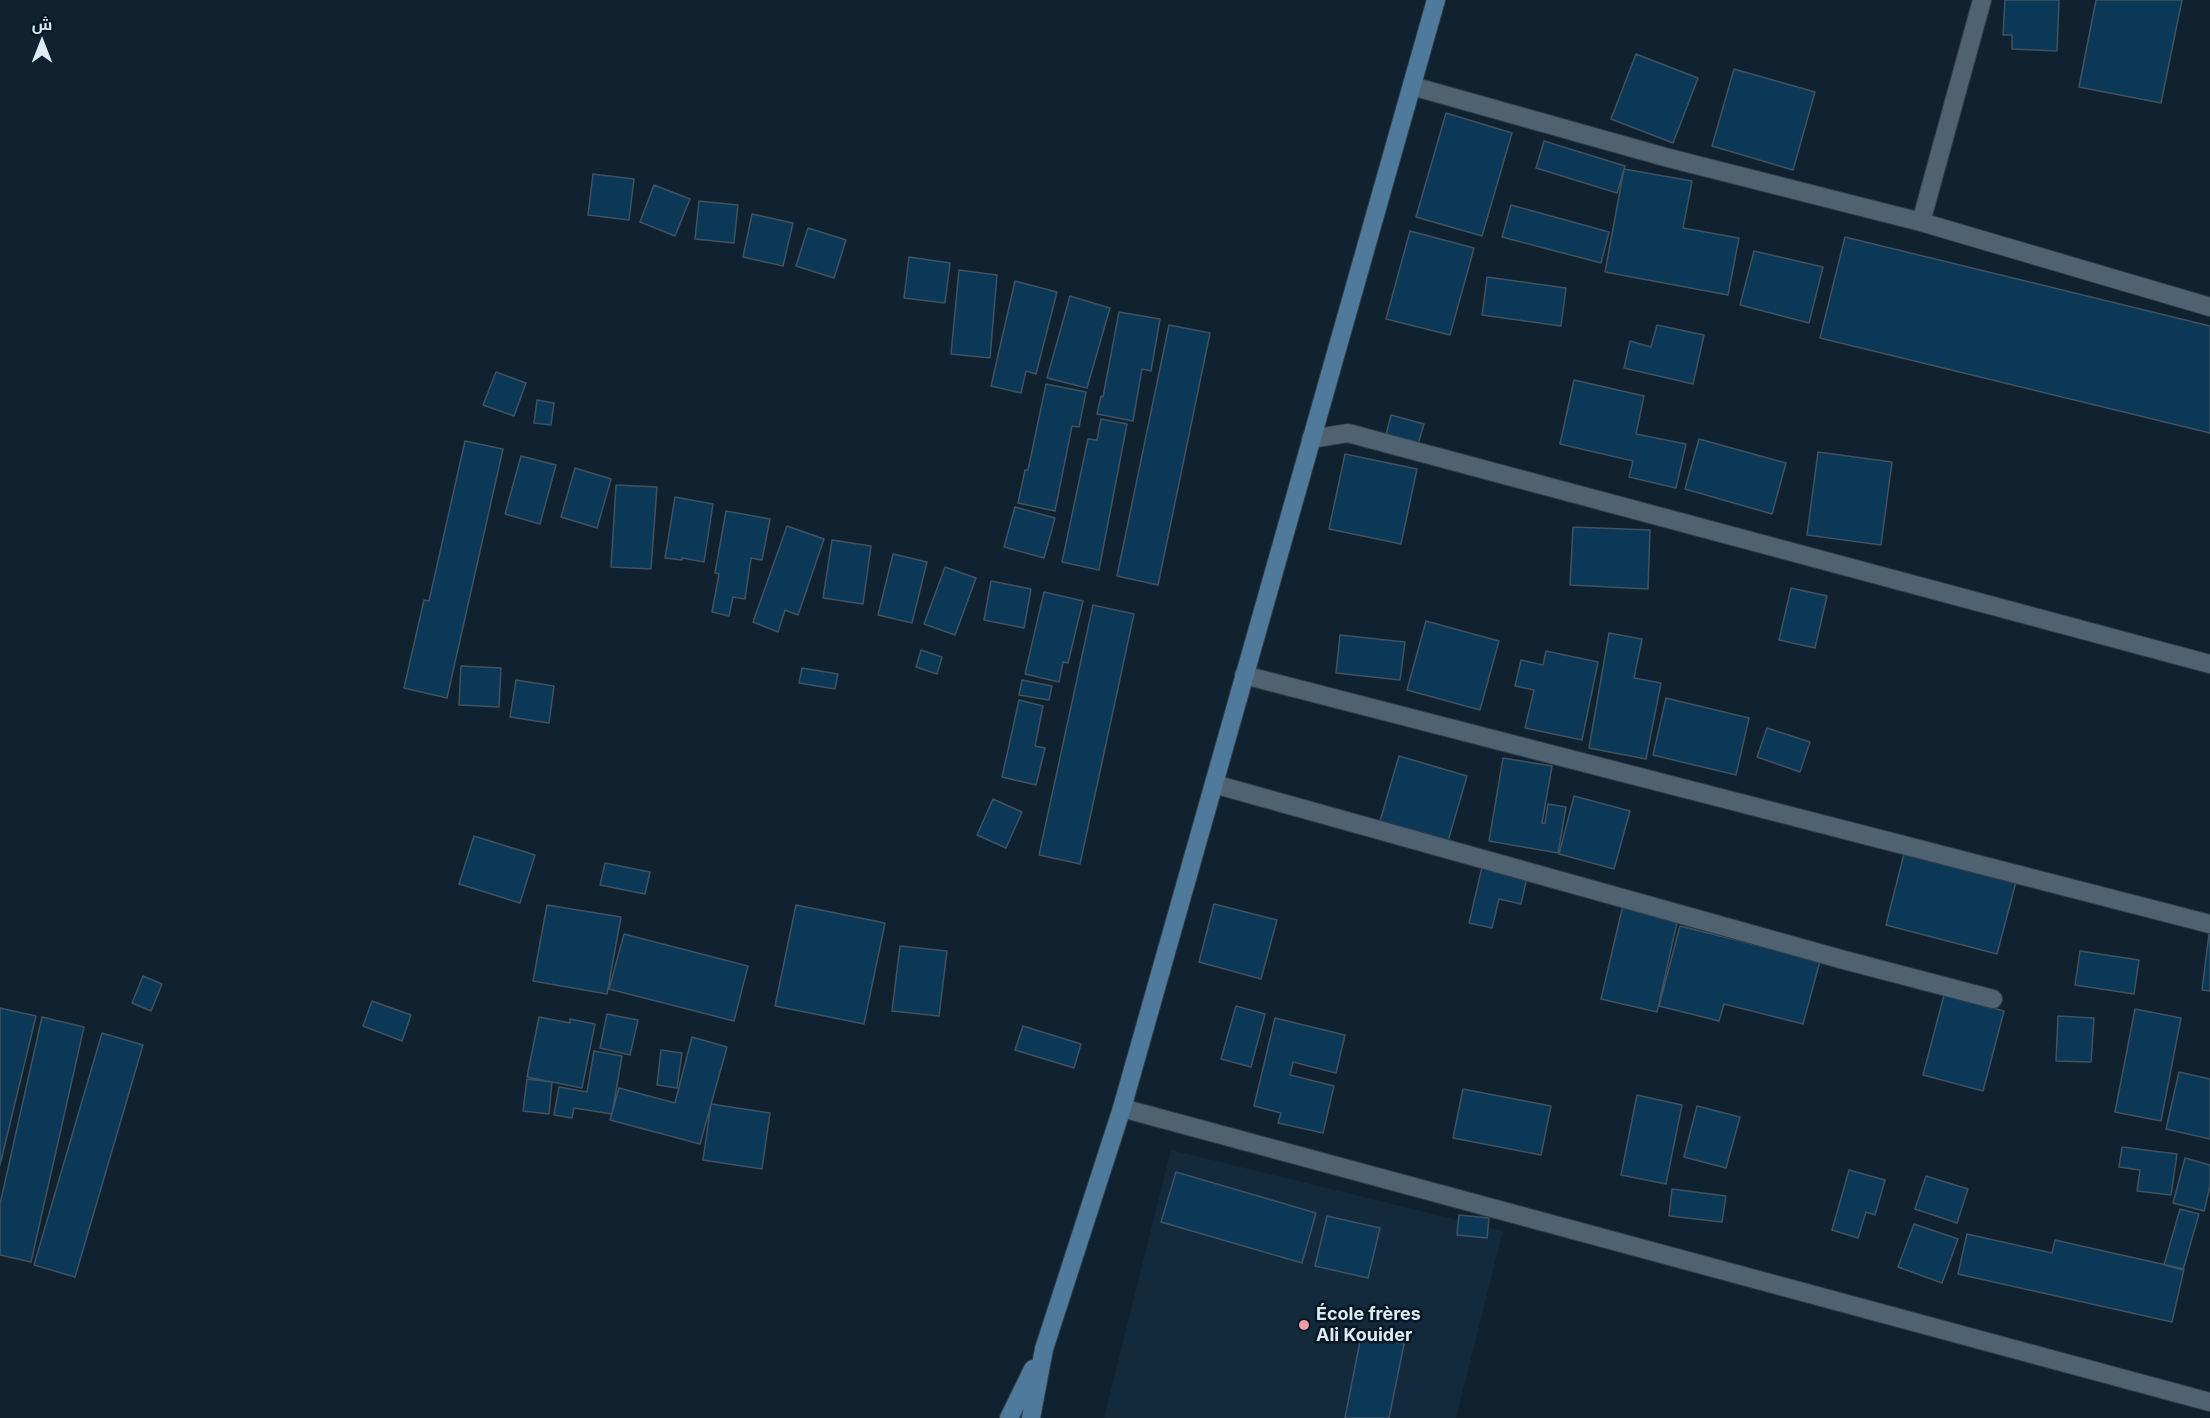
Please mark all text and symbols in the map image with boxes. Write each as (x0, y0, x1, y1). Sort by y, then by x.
north arrow (12, 12, 72, 72)
text: ش (32, 14, 52, 34)
place label: École frères Ali Kouider (1316, 1304, 1421, 1346)
marker: École frères Ali Kouider (1297, 1318, 1311, 1332)

